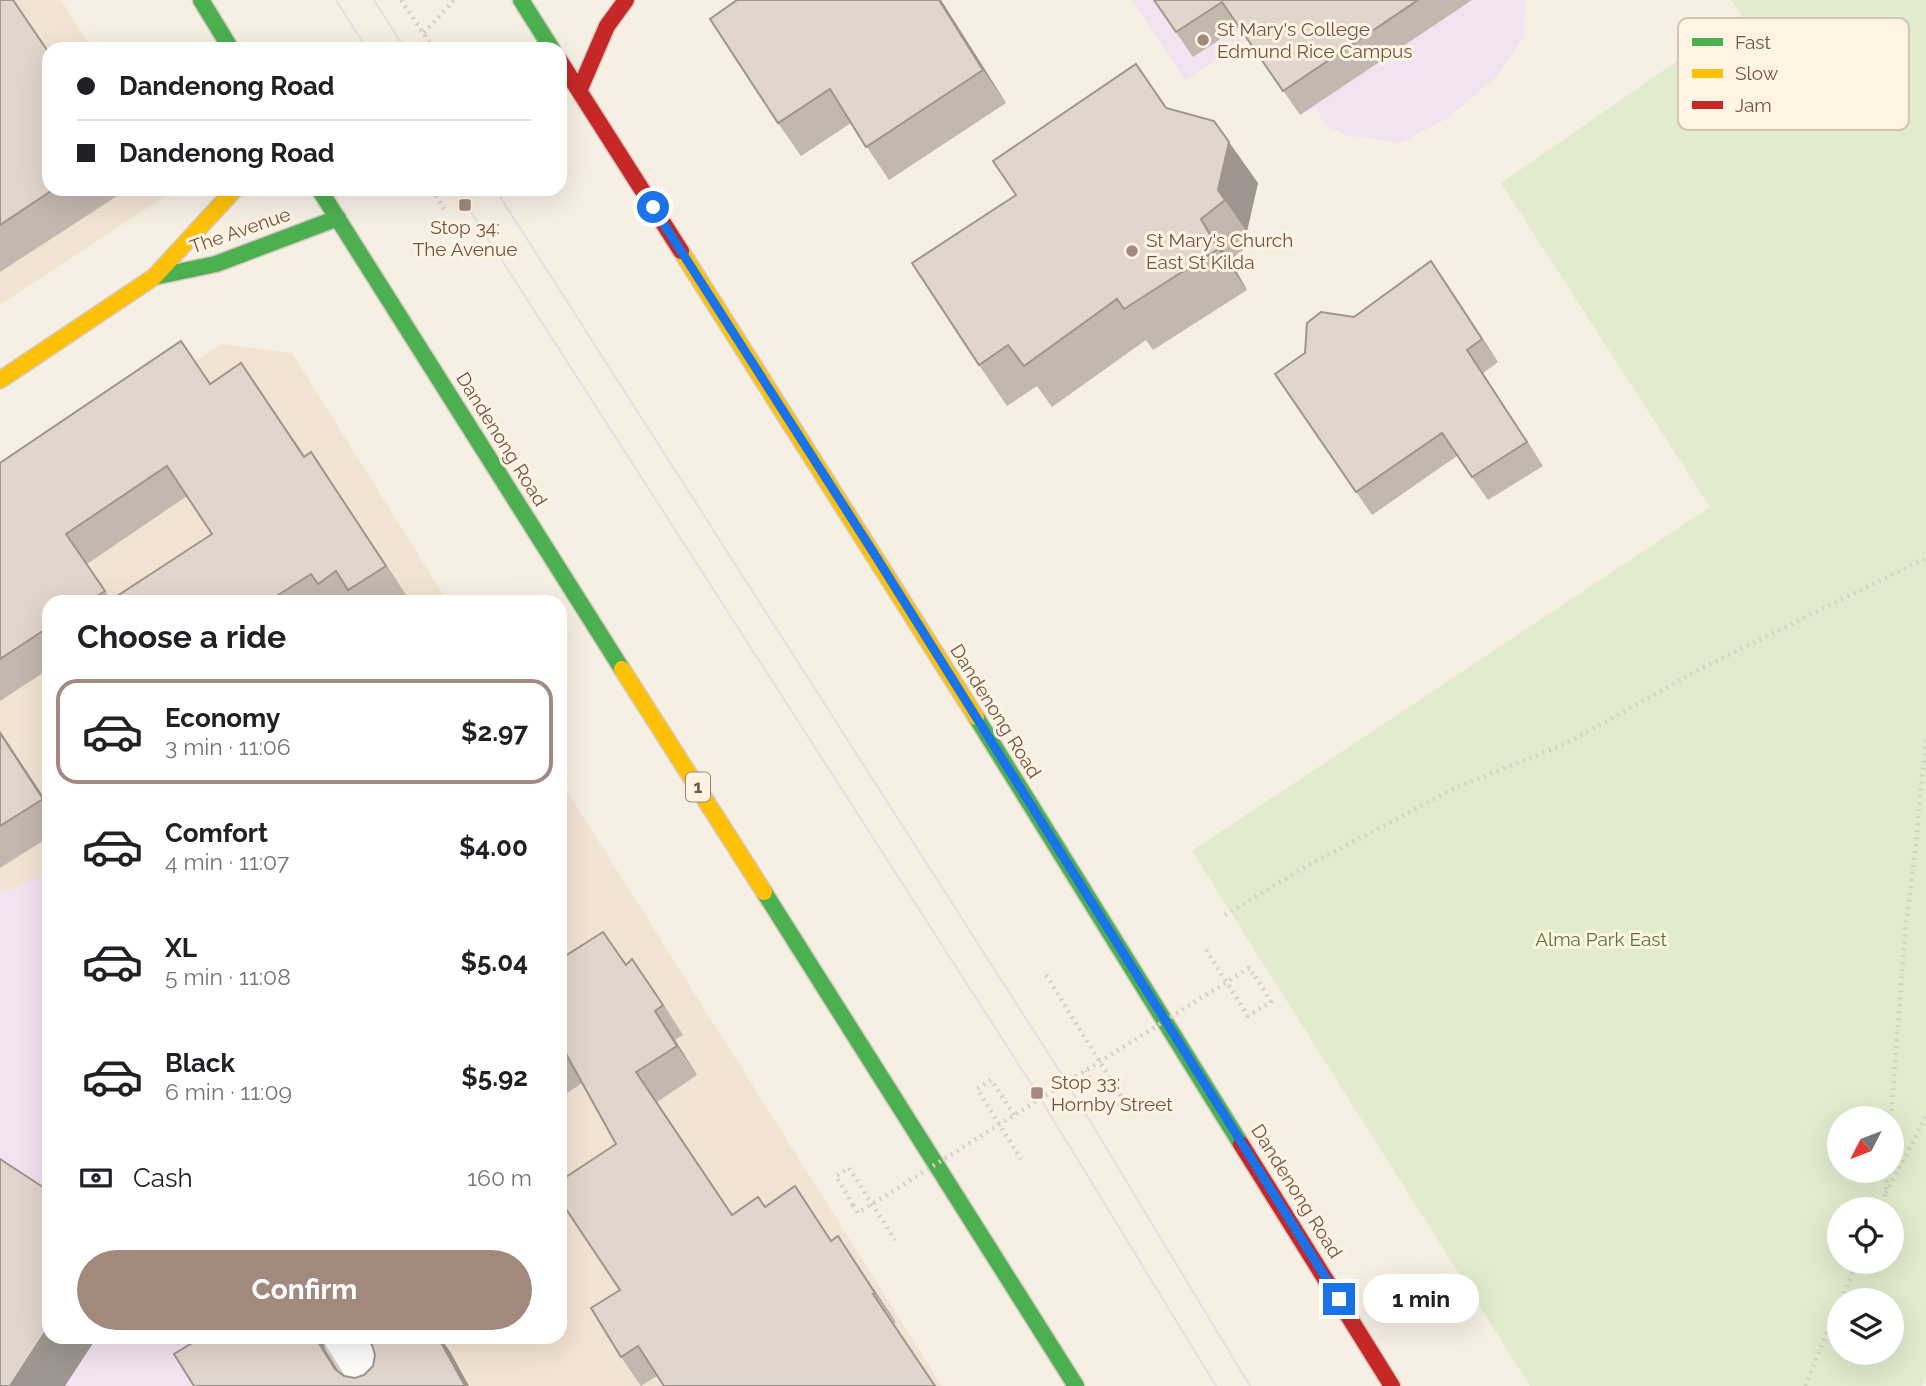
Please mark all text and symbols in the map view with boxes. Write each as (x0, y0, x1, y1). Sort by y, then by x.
place label: St Mary's College Edmund Rice Campus (1217, 18, 1412, 62)
legend (1678, 18, 1909, 130)
text: Fast (1735, 31, 1771, 53)
marker: St Mary's College Edmund Rice Campus (1195, 32, 1211, 48)
text: Slow (1735, 62, 1779, 84)
text: Dandenong Road (119, 71, 335, 101)
text: Jam (1735, 94, 1772, 116)
text: Dandenong Road (119, 138, 335, 168)
route start (637, 191, 669, 223)
marker: Stop 34: The Avenue (457, 197, 473, 213)
street label: The Avenue (187, 203, 293, 257)
place label: Stop 34: The Avenue (413, 216, 517, 260)
place label: St Mary's Church East St Kilda (1146, 229, 1293, 273)
marker: St Mary's Church East St Kilda (1124, 243, 1140, 259)
street label: Dandenong Road (452, 368, 552, 510)
text: Choose a ride (77, 618, 286, 655)
street label: Dandenong Road (946, 640, 1046, 782)
icon: car (81, 700, 144, 763)
text: Economy (165, 703, 280, 733)
text: $2.97 (461, 717, 528, 747)
text: 3 min · 11:06 (165, 733, 291, 760)
road number: 1 (686, 772, 710, 802)
icon: car (81, 815, 144, 878)
text: Comfort (165, 818, 268, 848)
text: $4.00 (459, 832, 528, 862)
text: 4 min · 11:07 (165, 848, 289, 875)
park label: Alma Park East (1535, 928, 1668, 950)
icon: car (81, 930, 144, 993)
text: XL (165, 933, 197, 963)
text: $5.04 (460, 947, 528, 977)
text: 5 min · 11:08 (165, 963, 291, 990)
icon: car (81, 1045, 144, 1108)
text: Black (165, 1048, 235, 1078)
text: $5.92 (461, 1062, 528, 1092)
place label: Stop 33: Hornby Street (1051, 1071, 1173, 1115)
text: 6 min · 11:09 (165, 1078, 292, 1105)
marker: Stop 33: Hornby Street (1029, 1085, 1045, 1101)
north arrow (1827, 1106, 1904, 1183)
map controls (1827, 1106, 1904, 1365)
street label: Dandenong Road (1247, 1120, 1347, 1262)
icon: cash (77, 1159, 115, 1197)
text: Cash (133, 1163, 193, 1193)
text: 160 m (467, 1164, 532, 1191)
button: locate (1827, 1197, 1904, 1274)
button: Confirm (77, 1250, 532, 1330)
callout: 1 min (1364, 1274, 1479, 1324)
route end (1323, 1283, 1355, 1315)
text: 1 min (1392, 1285, 1450, 1312)
button: layers (1827, 1288, 1904, 1365)

